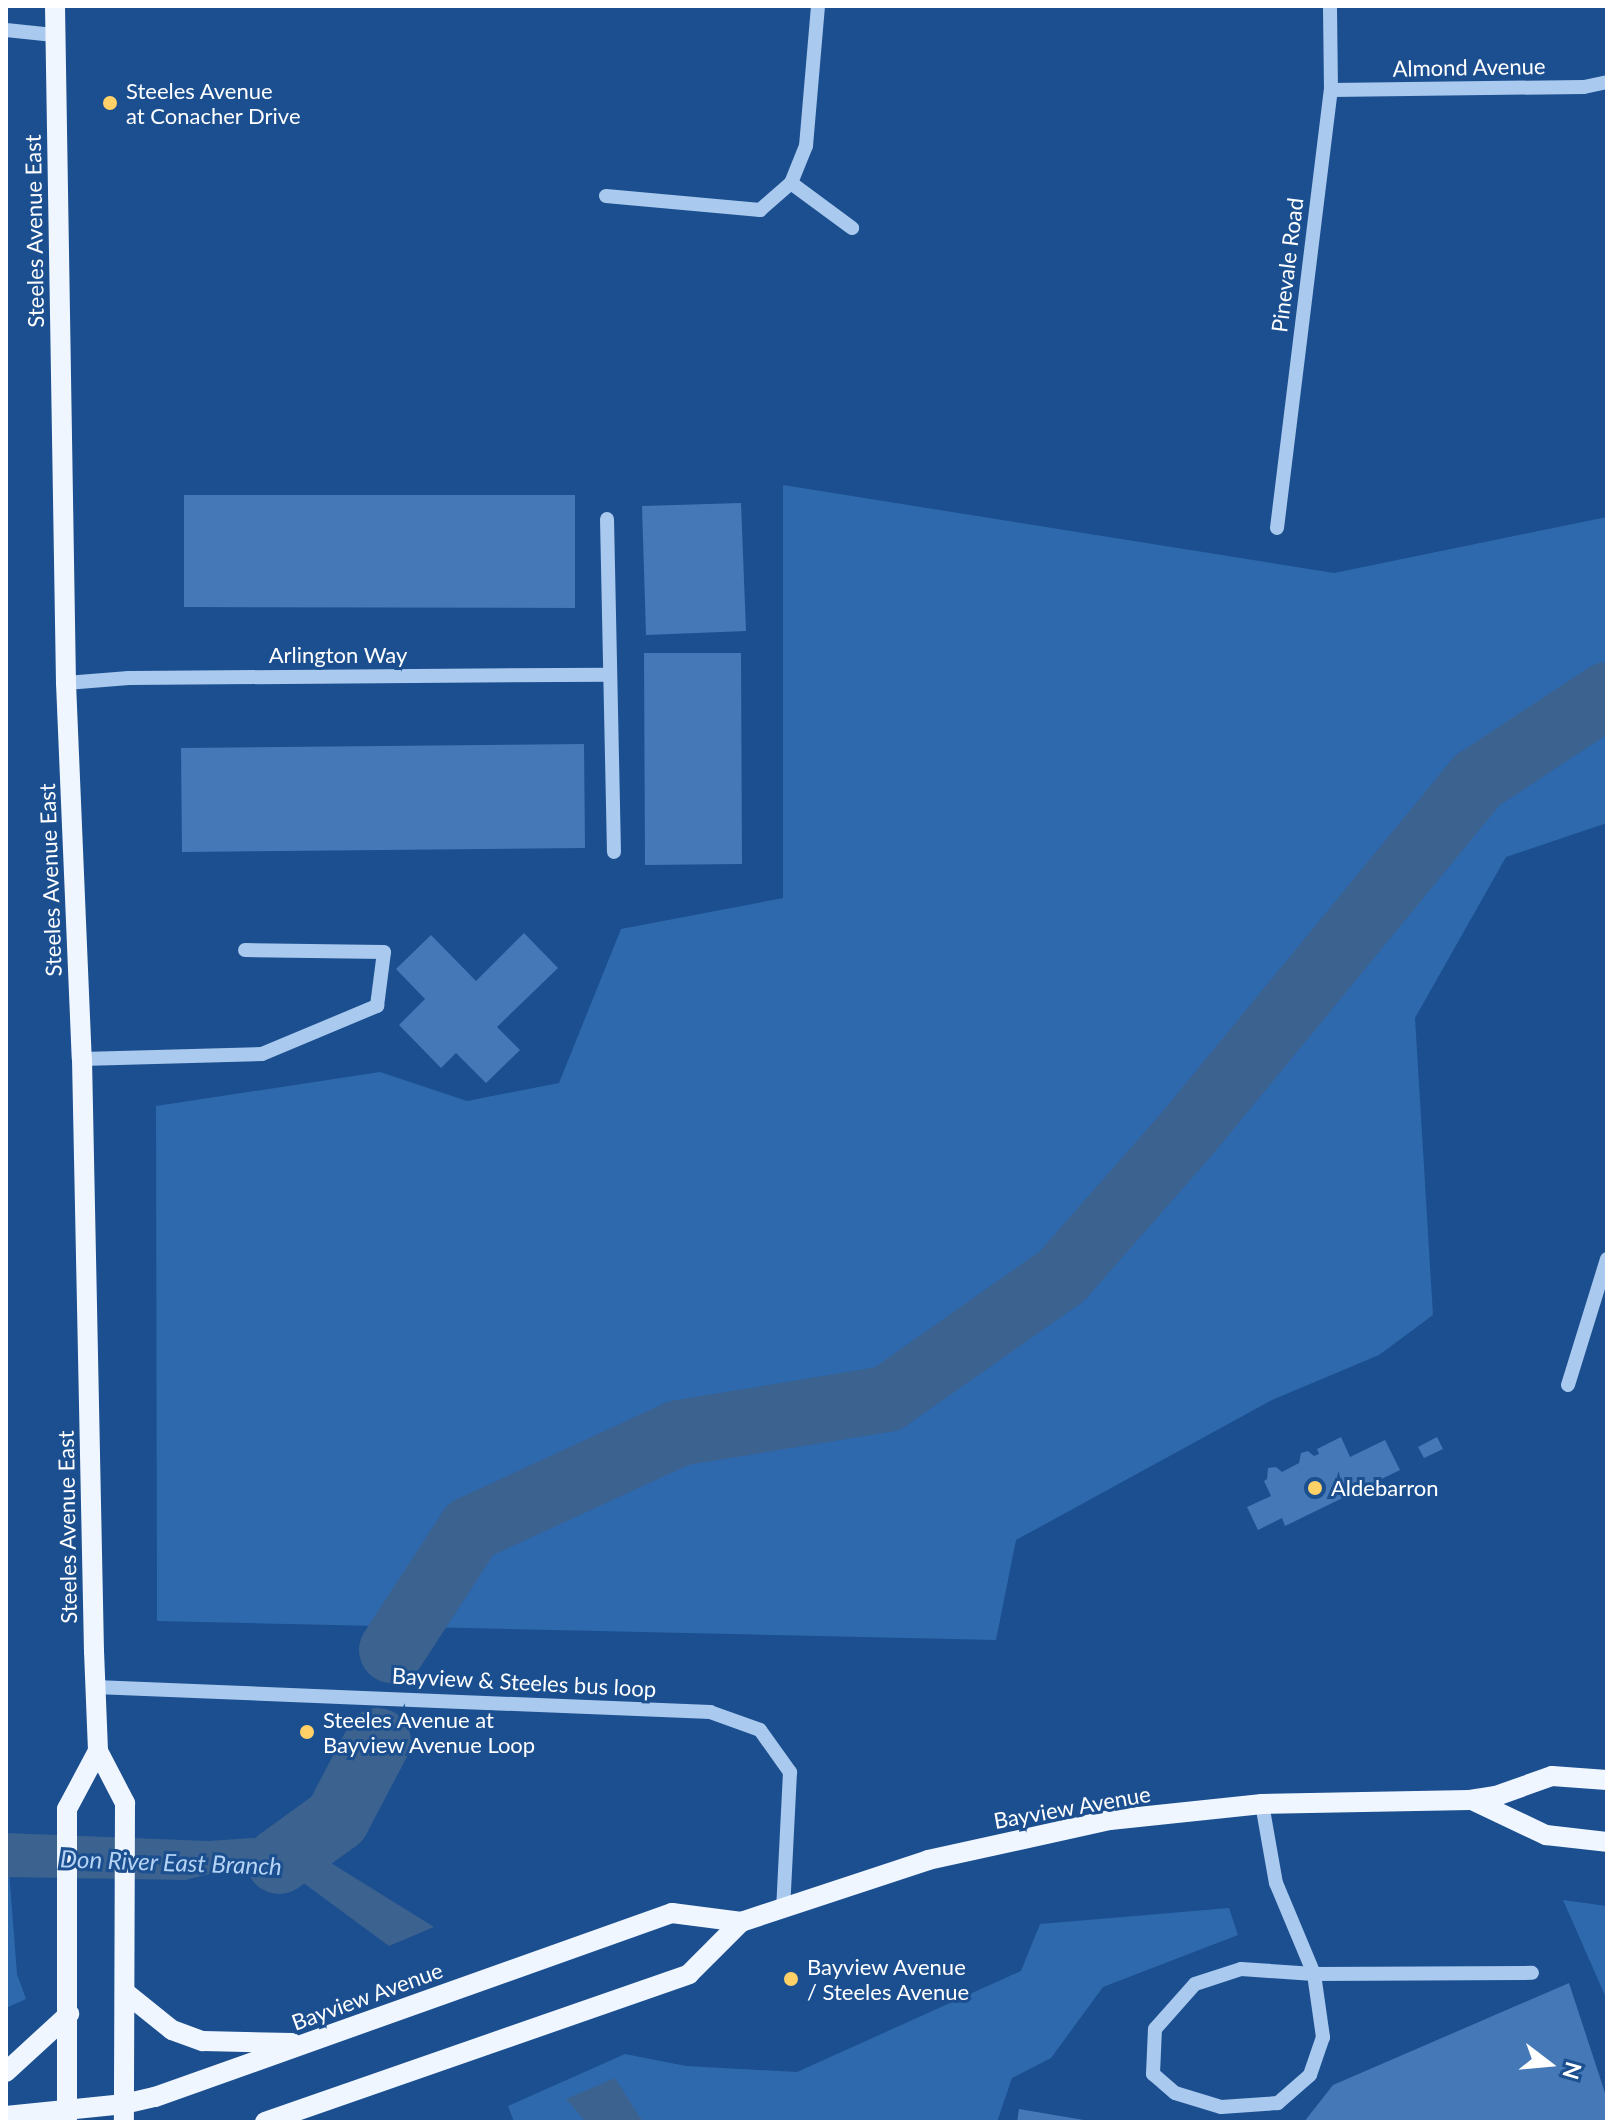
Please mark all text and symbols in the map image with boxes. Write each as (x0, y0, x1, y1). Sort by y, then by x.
street label: Almond Avenue (1392, 52, 1546, 82)
place label: Steeles Avenue at Conacher Drive (126, 77, 301, 128)
marker: Steeles Avenue at Conacher Drive (101, 94, 119, 112)
street label: Steeles Avenue East (19, 134, 49, 328)
street label: Pinevale Road (1266, 196, 1308, 334)
street label: Arlington Way (269, 642, 407, 668)
street label: Steeles Avenue East (33, 783, 67, 977)
street label: Steeles Avenue East (52, 1430, 82, 1624)
place label: Aldebarron (1331, 1475, 1439, 1501)
marker: Aldebarron (1306, 1479, 1324, 1497)
street label: Bayview & Steeles bus loop (391, 1662, 657, 1702)
place label: Steeles Avenue at Bayview Avenue Loop (323, 1706, 536, 1758)
marker: Steeles Avenue at Bayview Avenue Loop (298, 1723, 316, 1741)
street label: Bayview Avenue (991, 1780, 1153, 1834)
water label: Don River East Branch (59, 1844, 283, 1880)
place label: Bayview Avenue / Steeles Avenue (807, 1953, 970, 2004)
street label: Bayview Avenue (287, 1956, 447, 2036)
marker: Bayview Avenue / Steeles Avenue (782, 1970, 800, 1988)
north arrow (1509, 2024, 1589, 2104)
text: N (1557, 2059, 1588, 2083)

